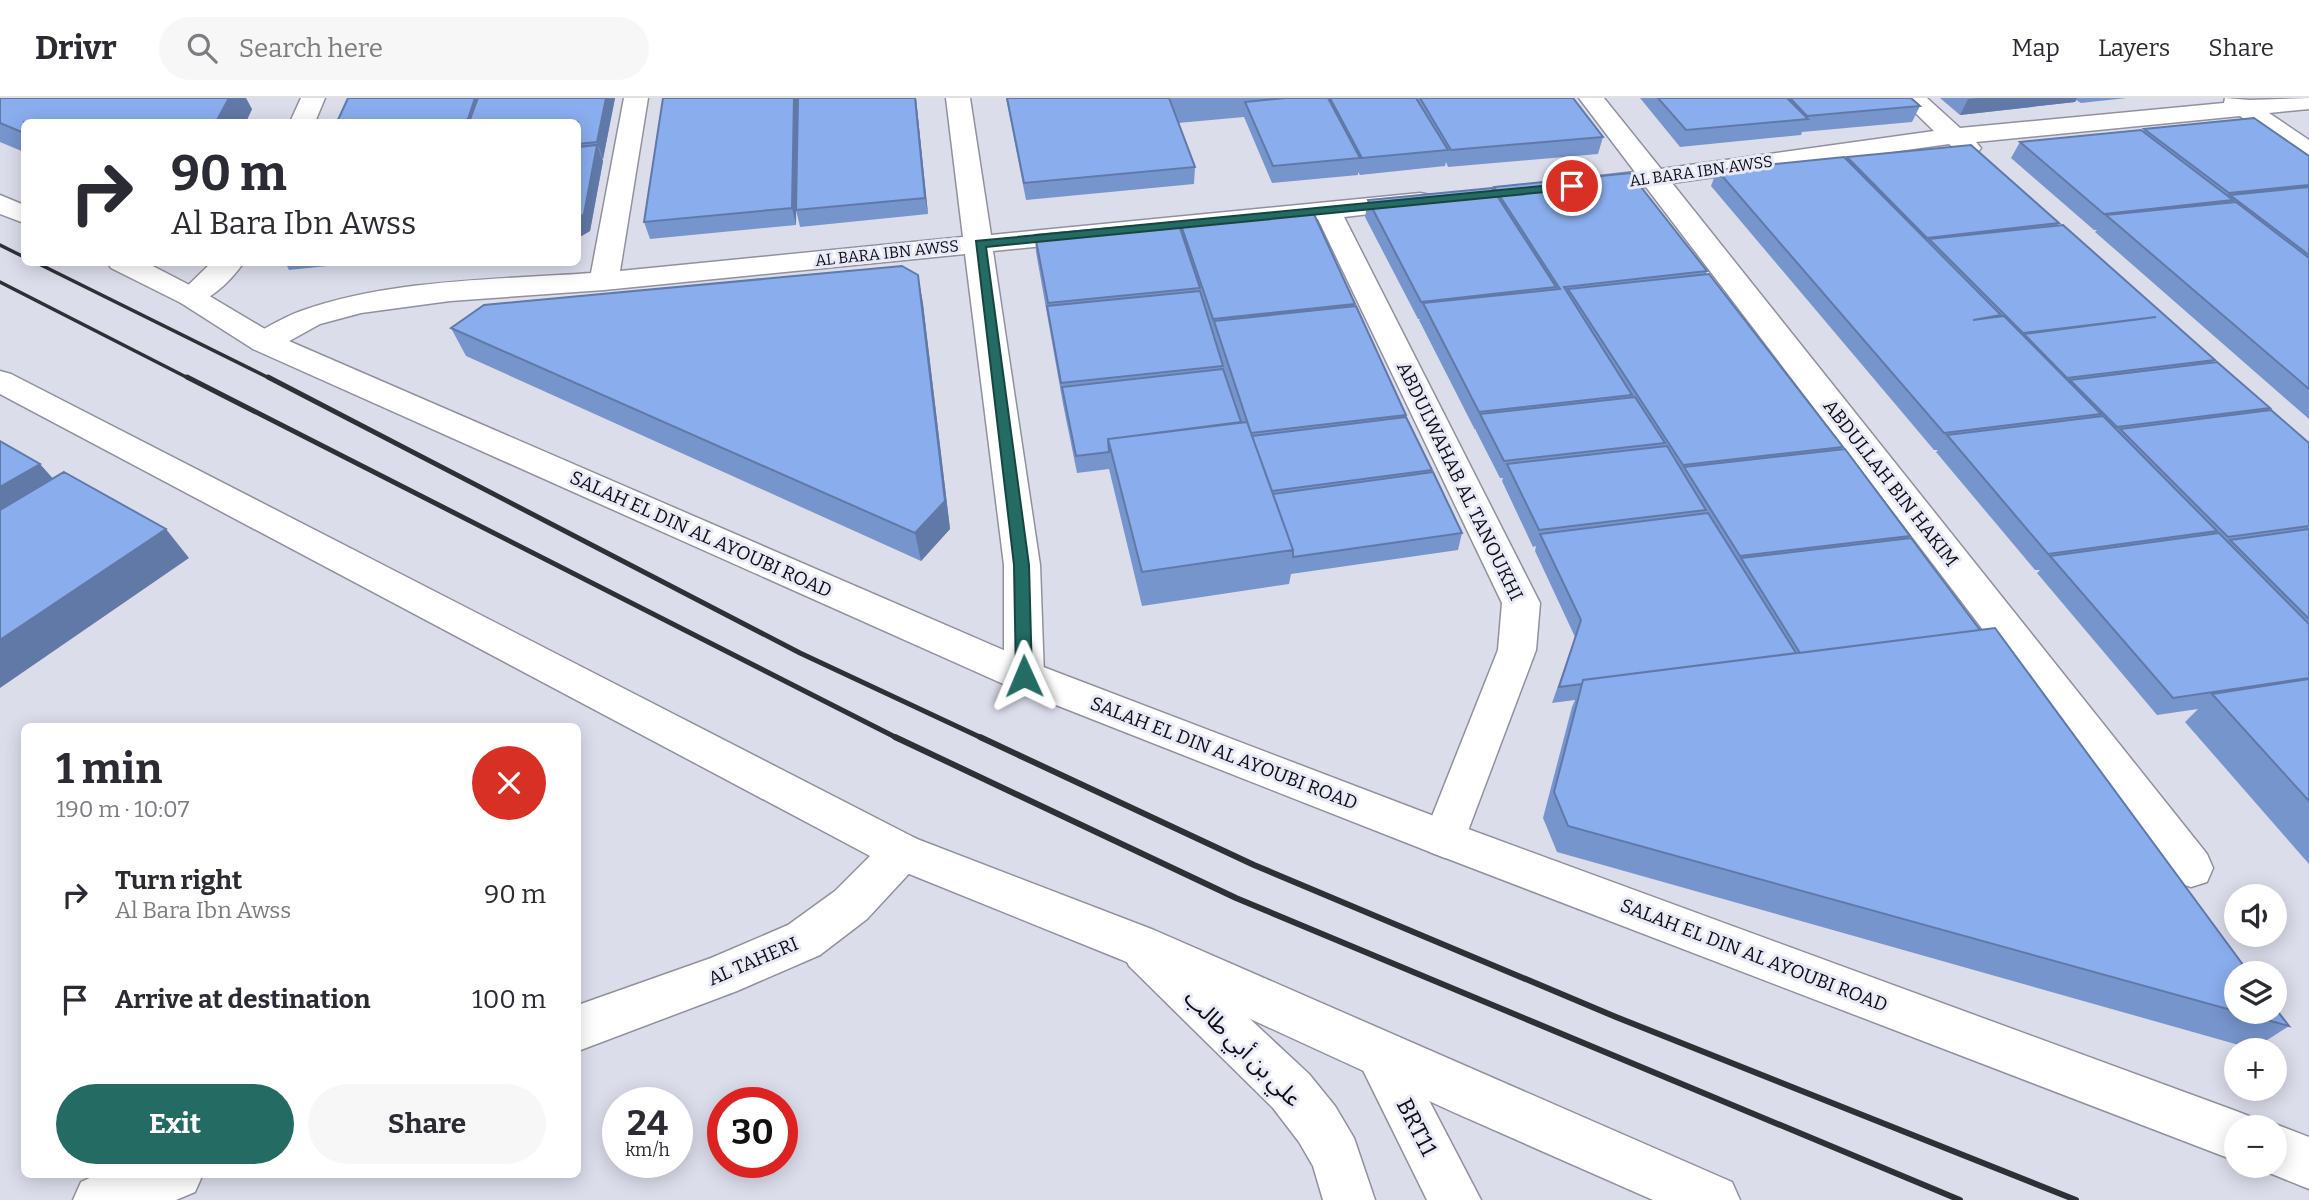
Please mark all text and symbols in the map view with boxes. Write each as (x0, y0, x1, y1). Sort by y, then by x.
search box (159, 17, 649, 80)
text: Drivr (35, 28, 117, 68)
icon: search (183, 29, 221, 67)
text: Search here (239, 33, 383, 64)
text: Map (2012, 34, 2060, 62)
text: Layers (2098, 34, 2170, 62)
text: Share (2208, 34, 2274, 62)
text: 90 m (171, 144, 287, 203)
icon: right (56, 147, 147, 238)
street label: AL BARA IBN AWSS (1628, 152, 1774, 190)
pin (1542, 156, 1602, 216)
icon: arrive (1553, 167, 1591, 205)
text: Al Bara Ibn Awss (171, 204, 416, 242)
street label: AL BARA IBN AWSS (814, 236, 960, 270)
street label: ABDULWAHAB AL TANOUKHI (1392, 358, 1528, 604)
street label: ABDULLAH BIN HAKIM (1819, 395, 1964, 571)
street label: SALAH EL DIN AL AYOUBI ROAD (566, 466, 836, 602)
position arrow (987, 639, 1061, 713)
street label: SALAH EL DIN AL AYOUBI ROAD (1087, 691, 1361, 815)
text: 1 min (56, 744, 162, 794)
button: close (472, 746, 546, 820)
text: 190 m · 10:07 (56, 795, 189, 823)
text: Turn right (115, 865, 242, 896)
icon: right (56, 876, 94, 914)
text: 90 m (484, 879, 546, 910)
map controls (2224, 884, 2287, 1178)
button: sound (2224, 884, 2287, 947)
street label: SALAH EL DIN AL AYOUBI ROAD (1617, 893, 1891, 1017)
text: Al Bara Ibn Awss (115, 896, 291, 924)
street label: AL TAHERI (704, 932, 802, 990)
button: layers (2224, 961, 2287, 1024)
icon: arrive (56, 981, 94, 1019)
text: Arrive at destination (115, 984, 370, 1015)
text: 100 m (472, 984, 546, 1015)
street label: علي بن أبي طالب (1176, 984, 1307, 1115)
button: + (2224, 1038, 2287, 1101)
button: Exit (56, 1084, 294, 1164)
button: Share (308, 1084, 546, 1164)
speed limit sign: 30 (707, 1087, 798, 1178)
street label: BRT11 (1391, 1094, 1444, 1161)
text: 24 (627, 1102, 668, 1144)
button: − (2224, 1115, 2287, 1178)
text: km/h (625, 1139, 670, 1161)

